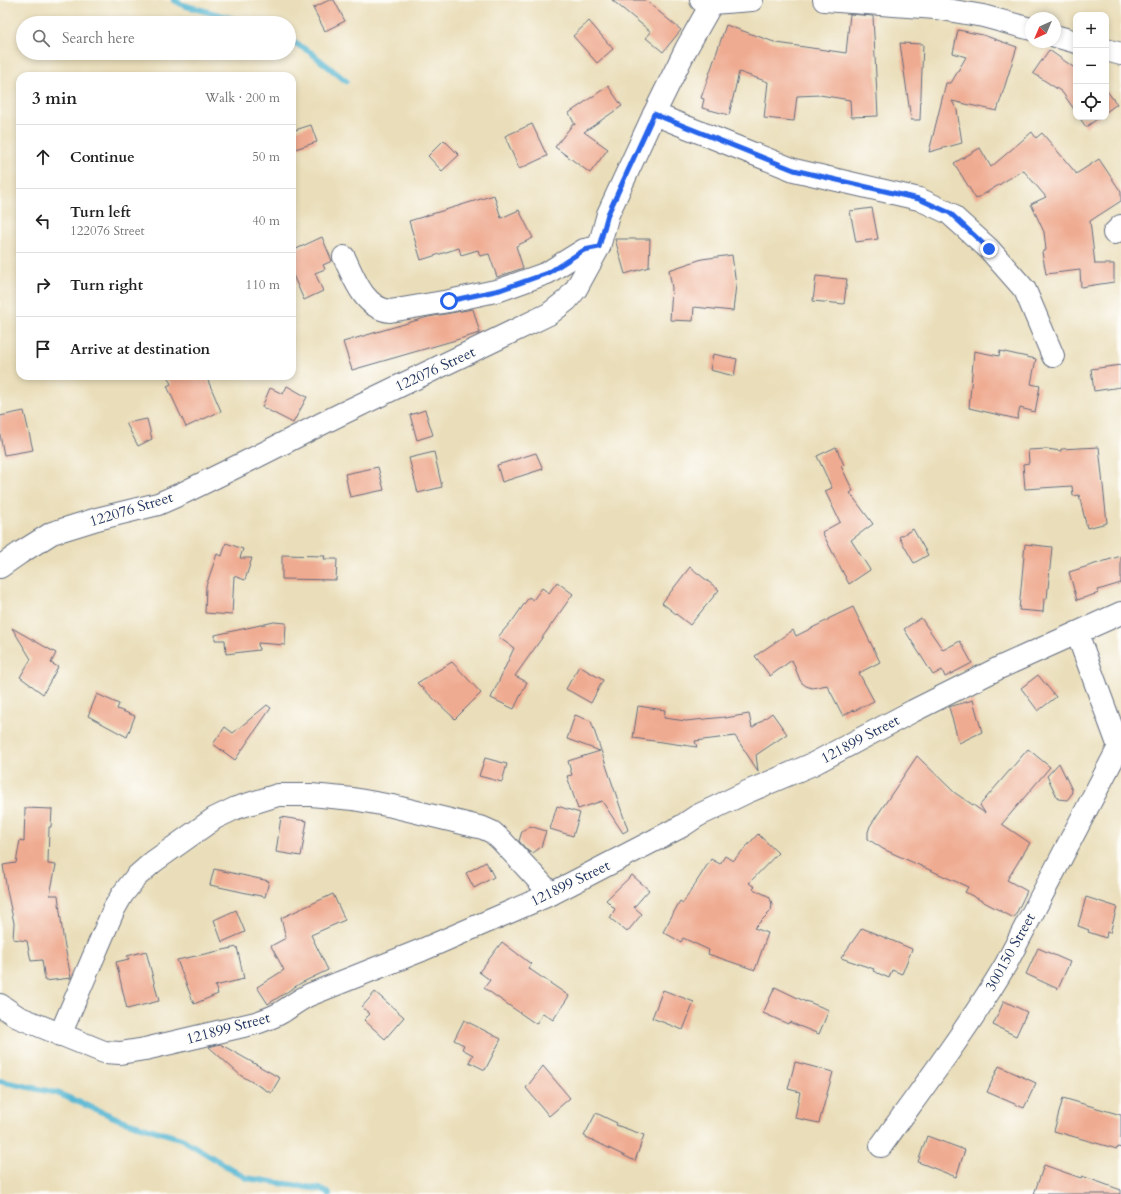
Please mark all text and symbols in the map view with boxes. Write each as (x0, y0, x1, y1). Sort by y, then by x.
north arrow (1025, 12, 1061, 48)
map controls (1073, 12, 1109, 120)
button: + (1073, 12, 1109, 48)
search box (16, 16, 296, 60)
icon: search (30, 27, 52, 49)
text: Search here (62, 28, 135, 48)
button: − (1073, 48, 1109, 84)
button: locate (1073, 84, 1109, 120)
text: 3 min (32, 87, 77, 110)
text: Walk · 200 m (205, 89, 280, 107)
icon: ahead (32, 146, 54, 168)
text: Continue (70, 147, 135, 167)
text: 50 m (252, 148, 280, 166)
text: Turn left (70, 202, 131, 222)
icon: left (32, 210, 54, 232)
text: 40 m (252, 212, 280, 230)
text: 122076 Street (70, 222, 145, 240)
route end (980, 240, 998, 258)
icon: right (32, 274, 54, 296)
text: Turn right (70, 275, 143, 295)
text: 110 m (246, 276, 280, 294)
route start (440, 292, 458, 310)
icon: arrive (32, 338, 54, 360)
text: Arrive at destination (70, 339, 210, 359)
street label: 122076 Street (392, 342, 479, 396)
street label: 122076 Street (87, 487, 175, 531)
street label: 121899 Street (817, 710, 903, 768)
street label: 121899 Street (527, 855, 613, 911)
street label: 300150 Street (980, 909, 1040, 995)
street label: 121899 Street (184, 1007, 272, 1049)

